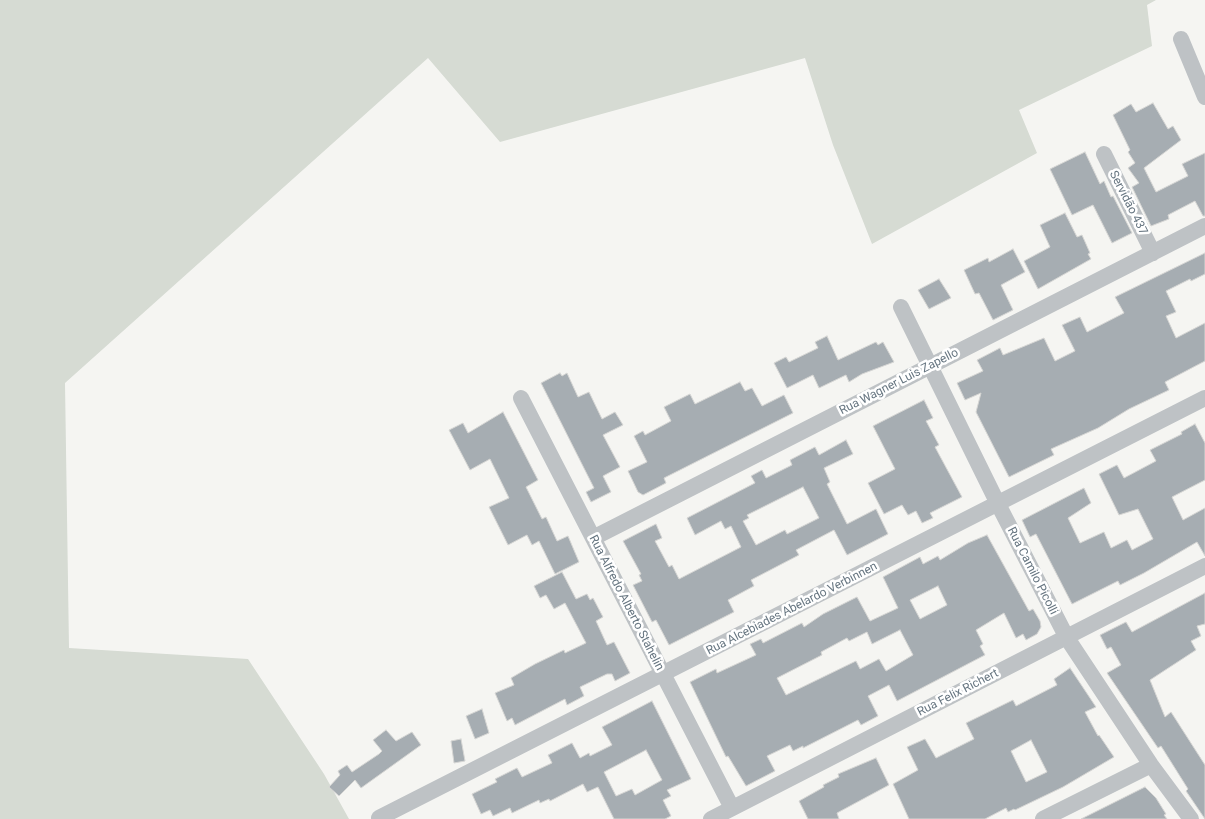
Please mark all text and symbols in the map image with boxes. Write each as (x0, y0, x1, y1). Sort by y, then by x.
street label: Servidão 437 (1106, 169, 1150, 237)
street label: Rua Wagner Luis Zapello (837, 346, 961, 418)
street label: Rua Camilo Picolli (1004, 525, 1060, 617)
street label: Rua Alfredo Alberto Stahelin (585, 533, 667, 673)
street label: Rua Alcebiades Abelardo Verbinnen (704, 559, 880, 659)
street label: Rua Felix Richert (915, 666, 1001, 720)

